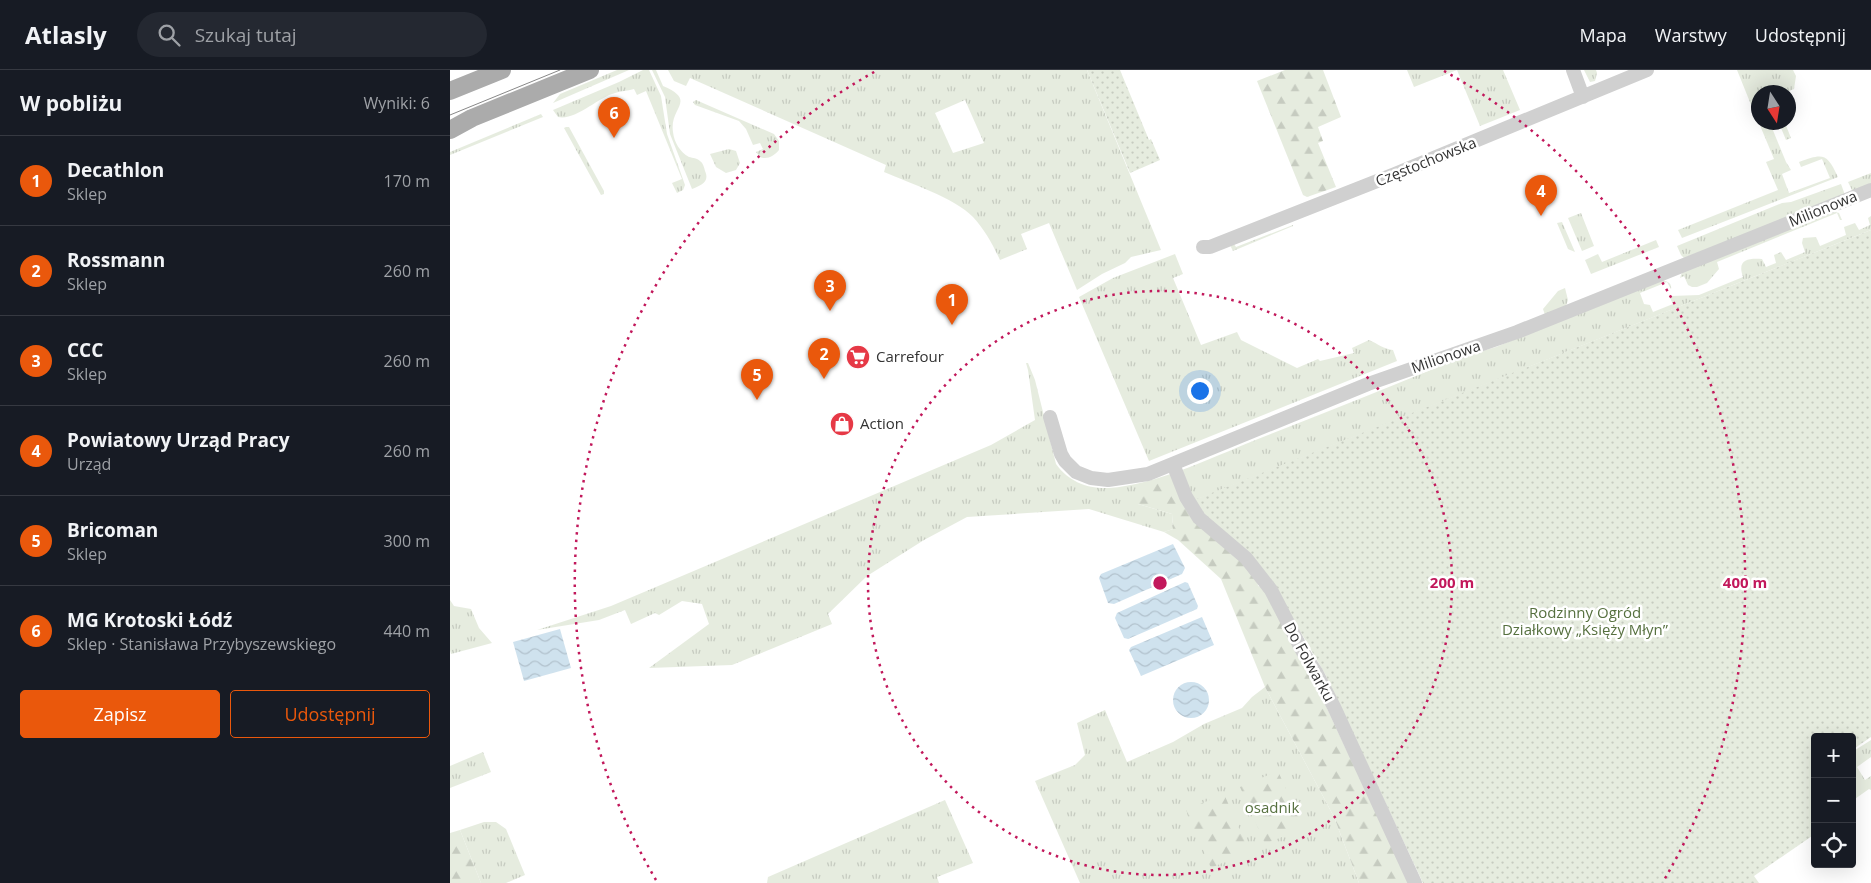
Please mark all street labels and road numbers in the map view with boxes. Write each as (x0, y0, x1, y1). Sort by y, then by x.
street label: Częstochowska (1372, 132, 1479, 190)
street label: Milionowa (1785, 185, 1860, 231)
street label: Milionowa (1408, 335, 1483, 377)
street label: Do Folwarku (1280, 618, 1340, 705)

